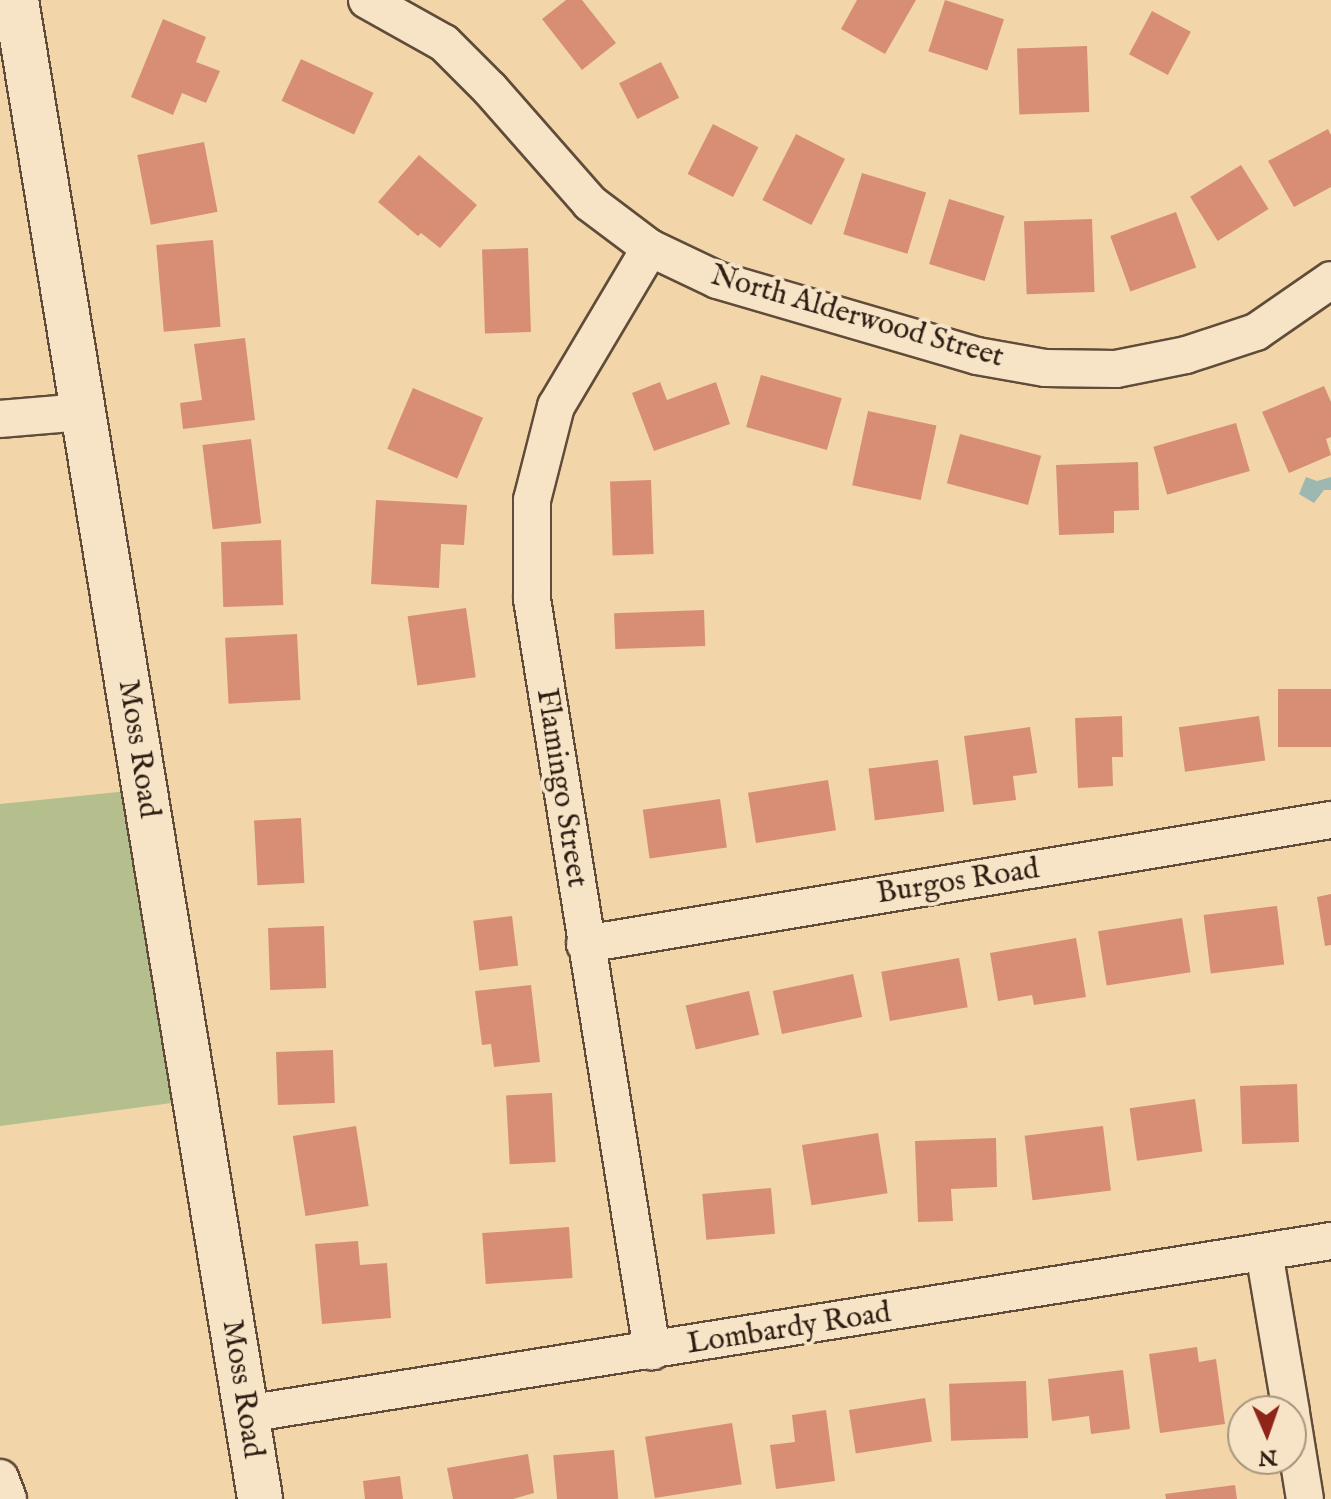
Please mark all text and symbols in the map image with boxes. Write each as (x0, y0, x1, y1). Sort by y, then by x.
street label: North Alderwood Street (706, 258, 1008, 376)
street label: Moss Road (109, 677, 167, 821)
street label: Flamingo Street (528, 686, 594, 890)
street label: Burgos Road (874, 851, 1042, 913)
street label: Lombardy Road (685, 1295, 893, 1363)
street label: Moss Road (213, 1317, 271, 1461)
north arrow (1227, 1395, 1307, 1475)
text: N (1258, 1443, 1278, 1471)

